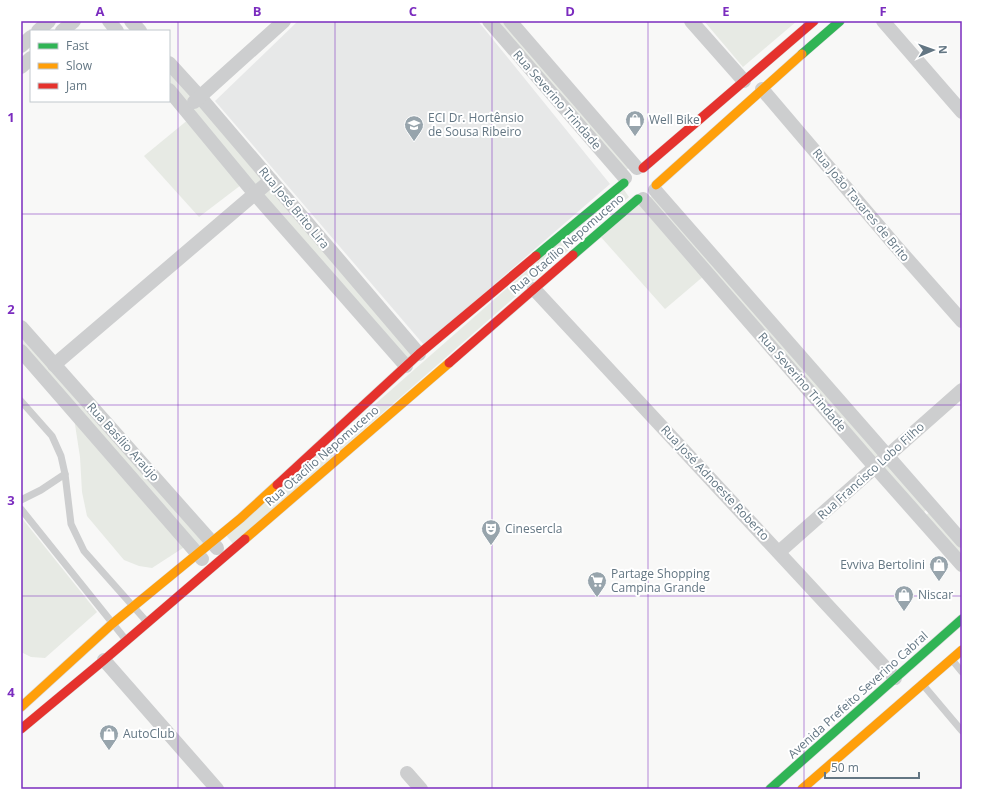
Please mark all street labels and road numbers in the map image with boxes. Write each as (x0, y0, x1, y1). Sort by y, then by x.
street label: Rua Severino Trindade (510, 46, 605, 153)
street label: Rua João Tavares de Brito (809, 145, 914, 265)
street label: Rua José Brito Lira (255, 163, 334, 252)
street label: Rua Otacílio Nepomuceno (506, 189, 627, 298)
street label: Rua Severino Trindade (755, 328, 850, 435)
street label: Rua Basílio Araújo (83, 398, 163, 485)
street label: Rua Otacílio Nepomuceno (261, 401, 382, 510)
street label: Rua Francisco Lobo Filho (814, 418, 928, 523)
street label: Rua José Adnoeste Roberto (657, 421, 773, 544)
street label: Avenida Prefeito Severino Cabral (784, 627, 931, 762)

